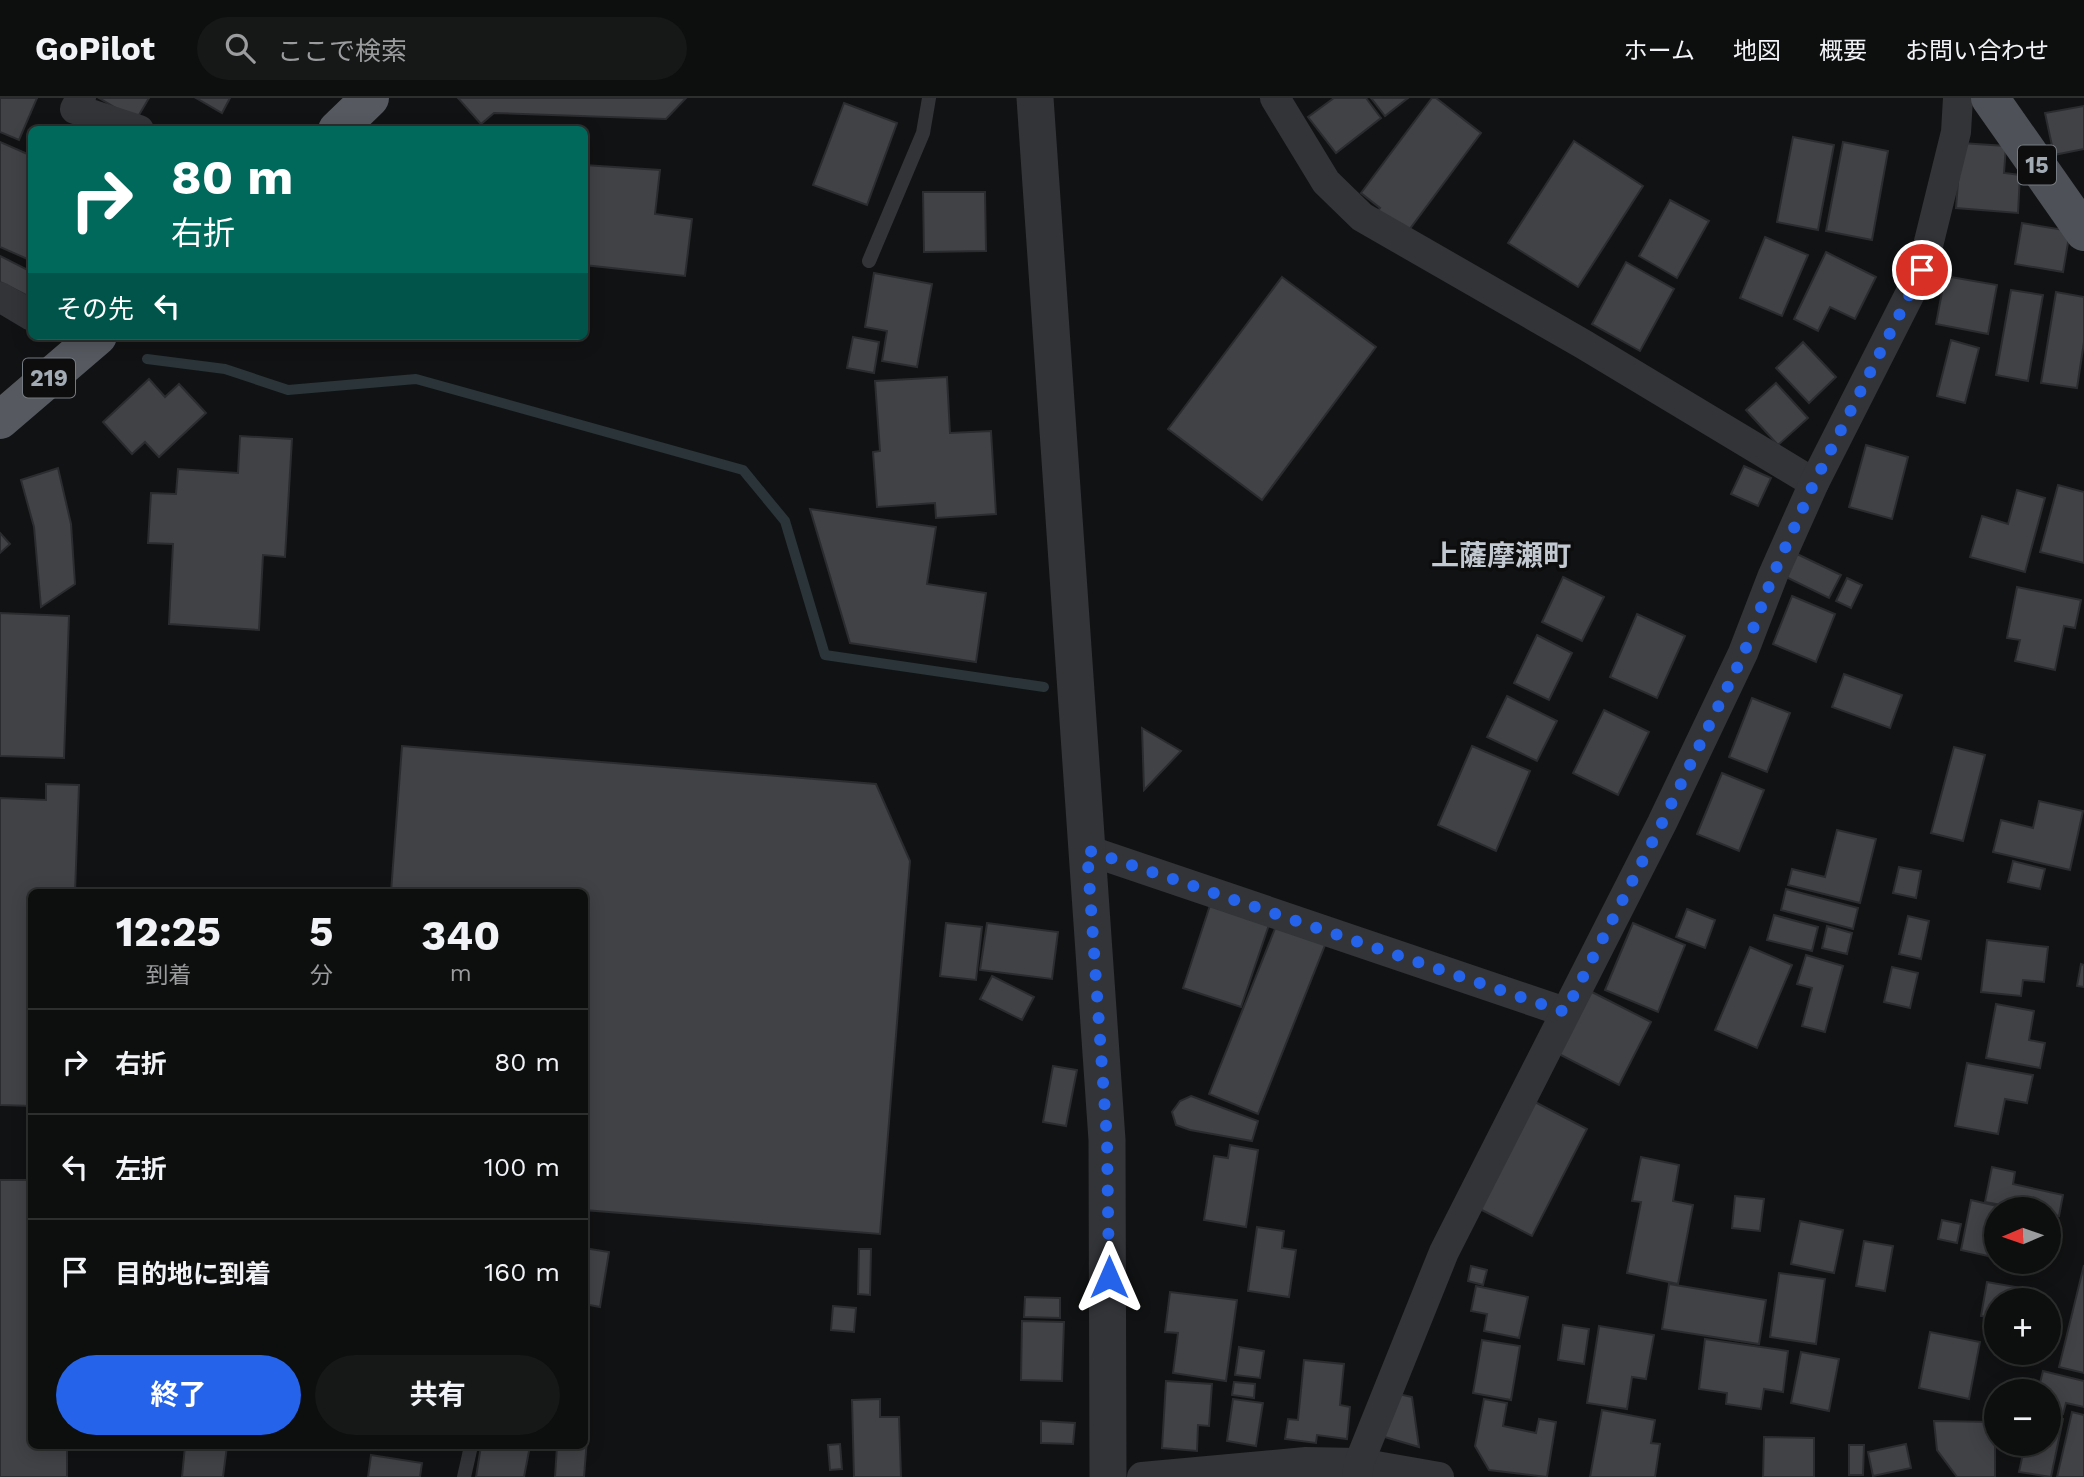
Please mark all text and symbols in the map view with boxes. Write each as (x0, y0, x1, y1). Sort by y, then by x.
search box (197, 17, 687, 80)
text: GoPilot (35, 29, 155, 68)
icon: search (221, 29, 259, 67)
text: ここで検索 (277, 36, 407, 66)
text: ホーム (1624, 37, 1695, 65)
text: 地図 (1733, 37, 1781, 65)
text: 概要 (1819, 37, 1867, 65)
text: お問い合わせ (1905, 37, 2049, 65)
road number: 15 (2018, 146, 2056, 184)
text: 80 m (171, 148, 293, 206)
icon: right (56, 154, 147, 245)
text: 右折 (171, 214, 235, 252)
pin (1892, 240, 1952, 300)
icon: arrive (1903, 251, 1941, 289)
icon: left (148, 287, 186, 325)
text: その先 (56, 294, 134, 324)
road number: 219 (23, 358, 75, 398)
district label: 上薩摩瀬町 (1431, 539, 1571, 572)
text: 12:25 (116, 907, 221, 956)
text: 5 (309, 907, 333, 956)
text: 340 (421, 911, 500, 960)
text: m (450, 960, 472, 987)
text: 到着 (145, 962, 191, 989)
text: 分 (310, 962, 333, 989)
icon: right (56, 1043, 94, 1081)
text: 80 m (494, 1047, 560, 1077)
text: 右折 (115, 1049, 167, 1079)
icon: left (56, 1148, 94, 1186)
text: 100 m (484, 1152, 560, 1182)
text: 左折 (115, 1154, 167, 1184)
north arrow (1984, 1197, 2062, 1274)
map controls (1984, 1197, 2061, 1456)
position arrow (1072, 1240, 1146, 1314)
icon: arrive (56, 1253, 94, 1291)
text: 160 m (484, 1257, 560, 1287)
text: 目的地に到着 (115, 1259, 271, 1289)
button: + (1984, 1288, 2061, 1365)
button: 終了 (56, 1355, 301, 1435)
button: 共有 (315, 1355, 560, 1435)
button: − (1984, 1379, 2061, 1456)

